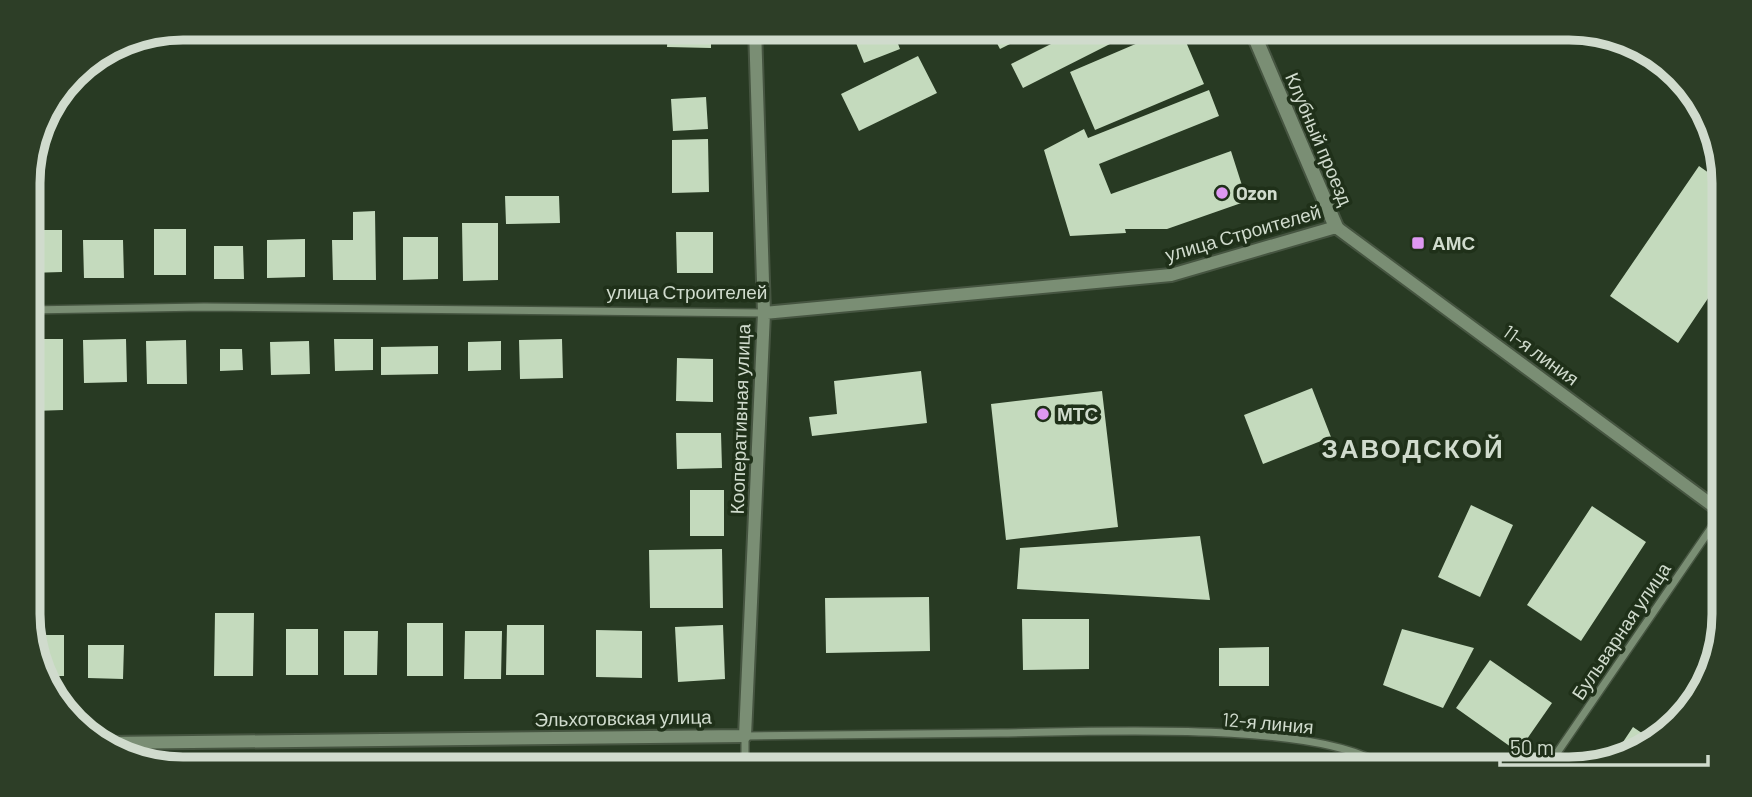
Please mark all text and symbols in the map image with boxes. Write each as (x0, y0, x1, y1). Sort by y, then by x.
street label: Клубный проезд (1281, 69, 1358, 209)
place label: Ozon (1236, 181, 1278, 204)
marker: Ozon (1214, 185, 1230, 201)
street label: улица Строителей (1162, 199, 1323, 266)
place label: АМС (1432, 231, 1476, 254)
marker: АМС (1410, 235, 1426, 251)
street label: улица Строителей (607, 280, 767, 303)
street label: 11-я линия (1499, 319, 1584, 390)
street label: Кооперативная улица (725, 323, 754, 515)
place label: МТС (1057, 402, 1098, 425)
marker: МТС (1035, 406, 1051, 422)
district label: ЗАВОДСКОЙ (1321, 432, 1505, 463)
street label: Бульварная улица (1566, 557, 1675, 704)
street label: Эльхотовская улица (534, 704, 712, 731)
street label: 12-я линия (1221, 707, 1315, 738)
scale bar (1500, 724, 1708, 768)
text: 50 m (1510, 734, 1554, 759)

